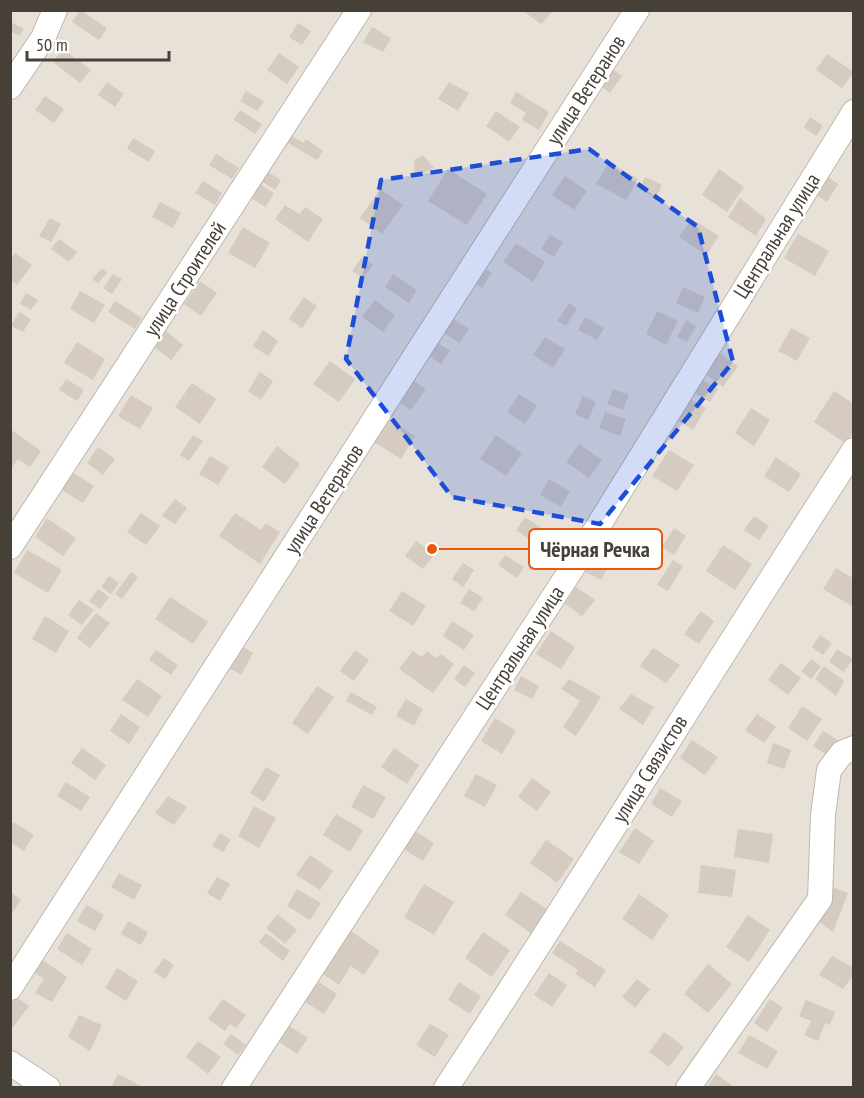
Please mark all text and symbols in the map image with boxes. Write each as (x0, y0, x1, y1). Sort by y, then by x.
scale bar (27, 24, 170, 62)
street label: улица Ветеранов (540, 30, 631, 150)
text: 50 m (36, 33, 68, 56)
street label: Центральная улица (727, 168, 826, 303)
street label: улица Строителей (137, 216, 232, 341)
street label: улица Ветеранов (278, 439, 369, 559)
callout: Чёрная Речка (529, 529, 662, 569)
text: Чёрная Речка (540, 535, 650, 563)
street label: Центральная улица (469, 581, 570, 715)
street label: улица Связистов (606, 710, 693, 827)

